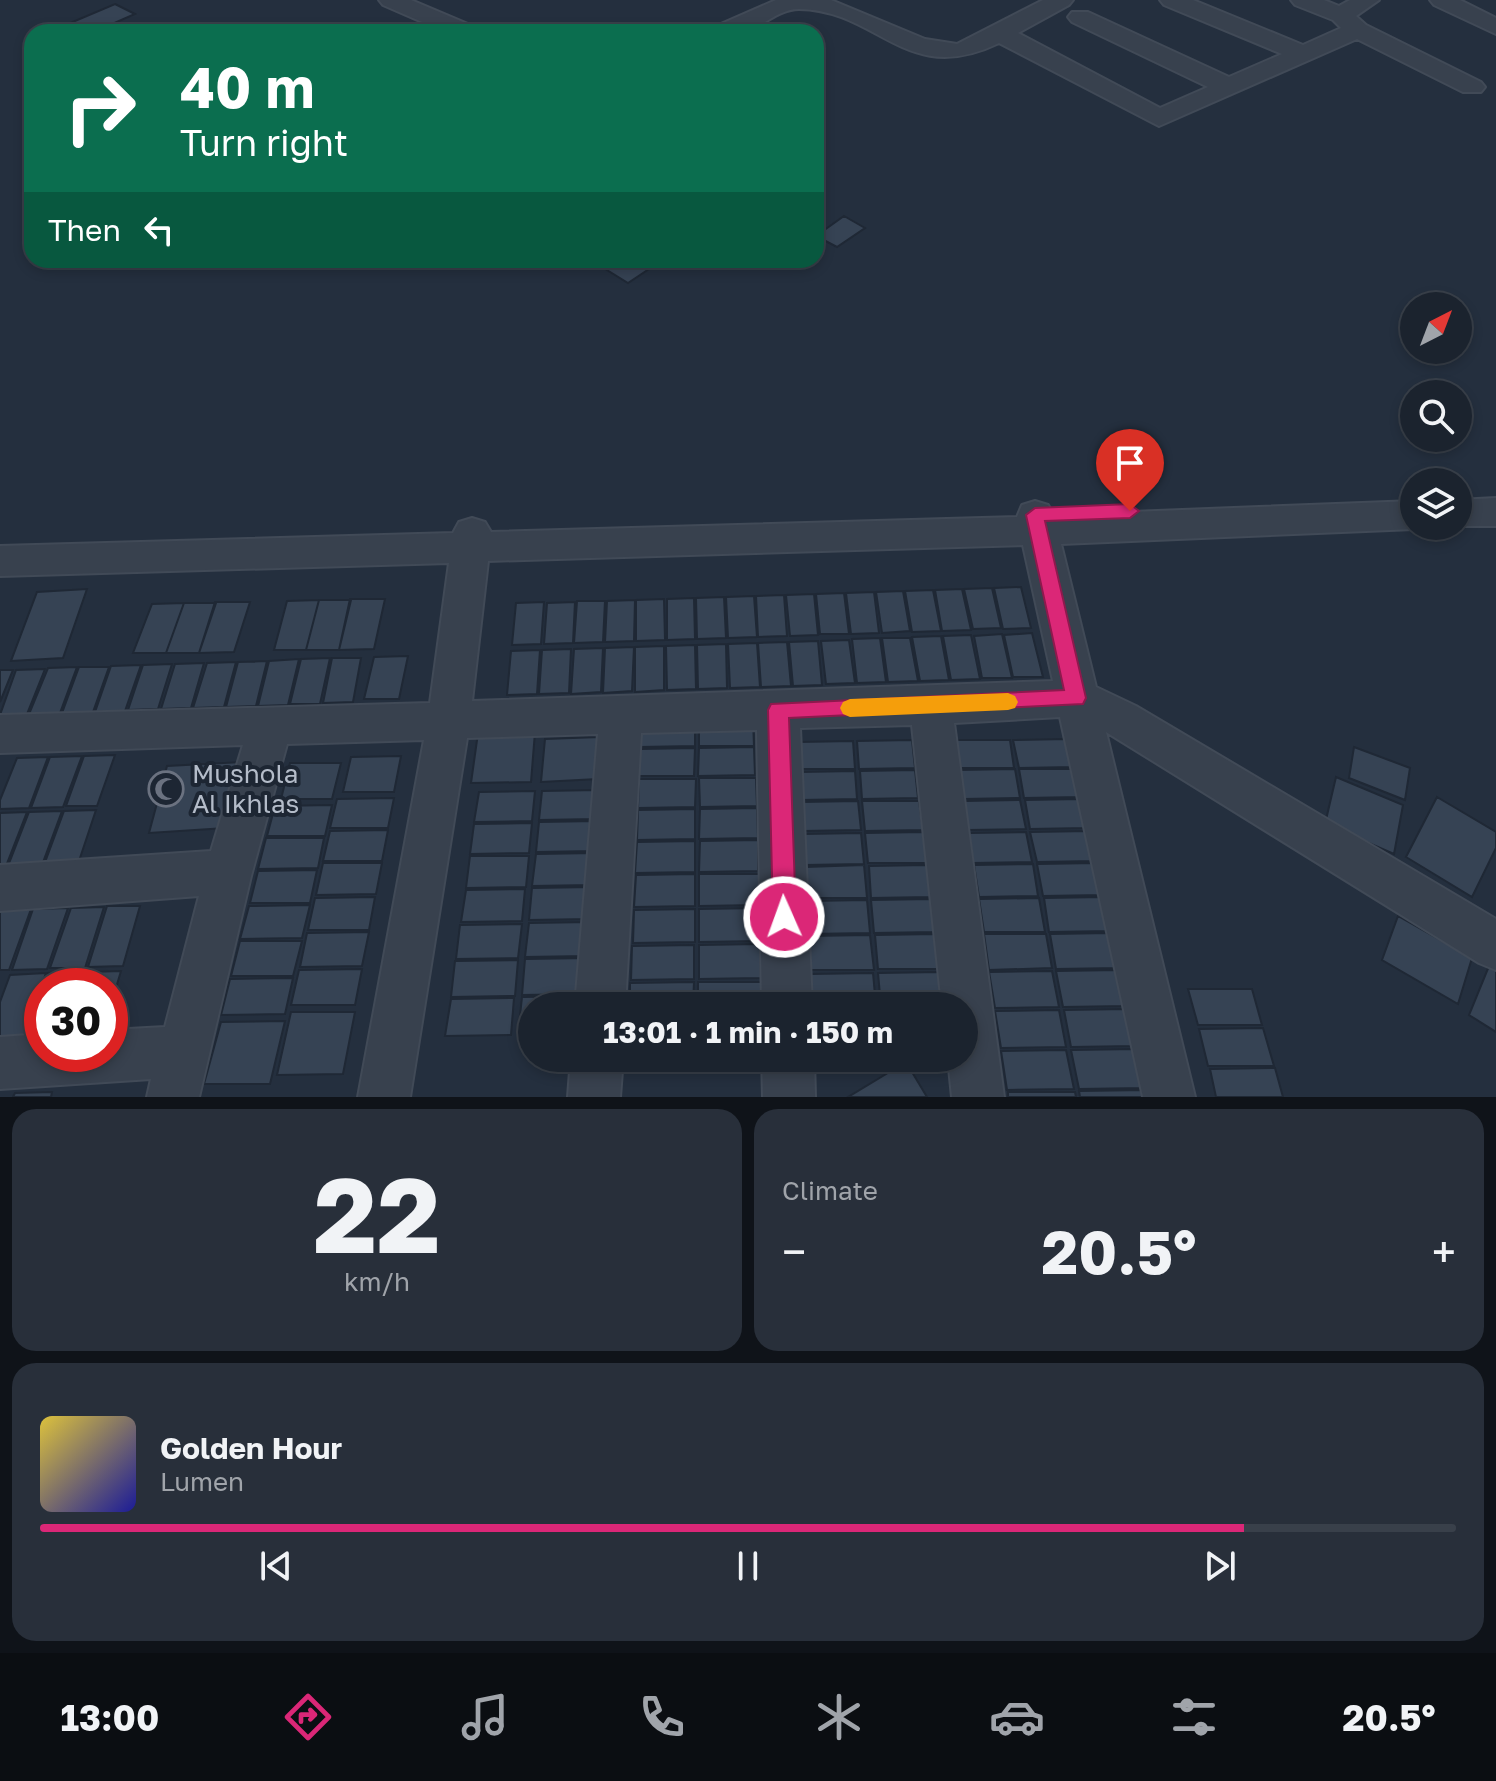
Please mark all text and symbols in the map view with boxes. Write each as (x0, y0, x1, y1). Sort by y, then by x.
text: 40 m (180, 53, 314, 120)
icon: right (48, 56, 152, 160)
text: Turn right (180, 121, 348, 164)
icon: left (137, 208, 181, 252)
text: Then (48, 212, 121, 248)
north arrow (1400, 292, 1472, 364)
map controls (1400, 292, 1472, 540)
button: search (1400, 380, 1472, 452)
pin (1096, 429, 1164, 511)
icon: arrive (1108, 441, 1152, 485)
button: layers (1400, 468, 1472, 540)
place label: Mushola Al Ikhlas (192, 758, 299, 819)
mosque icon: Mushola Al Ikhlas (147, 770, 185, 808)
position arrow (742, 875, 826, 959)
speed limit sign: 30 (24, 968, 128, 1072)
text: 13:01 · 1 min · 150 m (603, 1014, 893, 1050)
text: 22 (314, 1151, 440, 1276)
text: Climate (782, 1175, 878, 1206)
text: 20.5° (1042, 1215, 1196, 1287)
text: − (782, 1225, 806, 1278)
text: + (1432, 1225, 1456, 1278)
text: km/h (344, 1266, 410, 1297)
text: Golden Hour (160, 1430, 342, 1466)
text: Lumen (160, 1466, 244, 1497)
icon: previous (254, 1544, 298, 1588)
icon: pause (726, 1544, 770, 1588)
icon: next (1198, 1544, 1242, 1588)
icon: directions (280, 1689, 336, 1745)
icon: music (457, 1689, 513, 1745)
icon: phone (634, 1689, 690, 1745)
icon: climate (811, 1689, 867, 1745)
icon: car (989, 1689, 1045, 1745)
icon: filters (1166, 1689, 1222, 1745)
text: 13:00 (61, 1696, 159, 1739)
text: 20.5° (1343, 1696, 1435, 1739)

